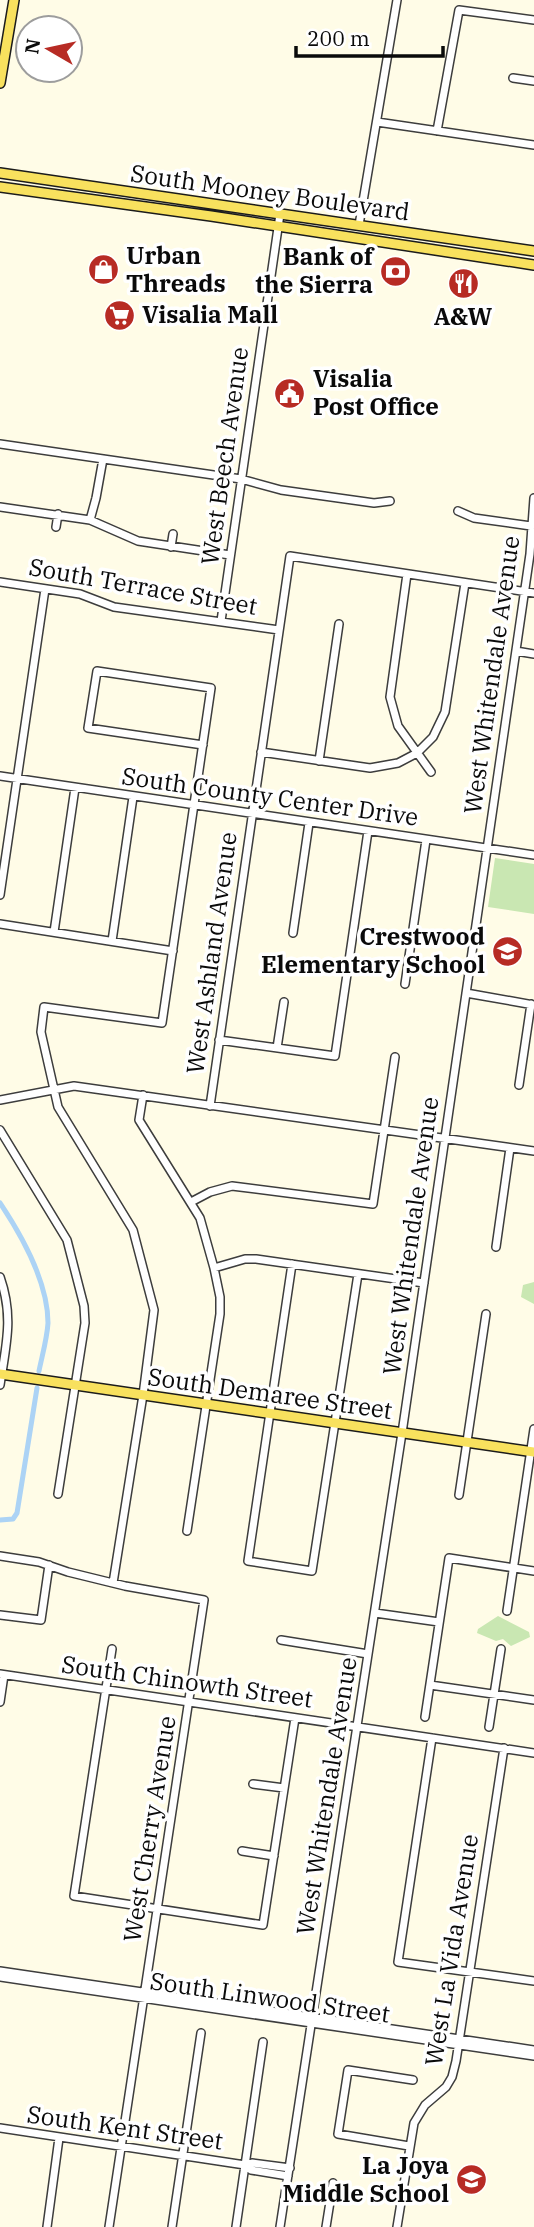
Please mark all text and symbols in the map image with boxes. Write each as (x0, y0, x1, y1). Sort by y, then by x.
north arrow (14, 14, 84, 84)
scale bar (296, 14, 443, 58)
text: 200 m (307, 24, 370, 52)
text: N (19, 37, 45, 56)
street label: South Mooney Boulevard (128, 157, 412, 227)
place label: Urban Threads (126, 239, 226, 299)
place label: Bank of the Sierra (255, 240, 375, 300)
shop icon: Urban Threads (86, 253, 120, 287)
bank icon: Bank of the Sierra (379, 254, 413, 288)
restaurant icon: A&W (446, 266, 480, 300)
supermarket icon: Visalia Mall (102, 298, 136, 332)
place label: Visalia Mall (142, 298, 278, 330)
place label: A&W (434, 300, 493, 332)
street label: West Beech Avenue (193, 345, 255, 567)
place label: Visalia Post Office (313, 362, 439, 422)
public building icon: Visalia Post Office (273, 376, 307, 410)
street label: West Whitendale Avenue (456, 534, 526, 816)
street label: South Terrace Street (26, 550, 260, 622)
street label: South County Center Drive (120, 759, 420, 833)
street label: West Ashland Avenue (178, 830, 244, 1076)
place label: Crestwood Elementary School (261, 920, 485, 980)
school or university icon: Crestwood Elementary School (491, 934, 525, 968)
street label: West Whitendale Avenue (375, 1095, 445, 1377)
street label: South Demaree Street (146, 1360, 394, 1426)
street label: South Chinowth Street (59, 1648, 315, 1714)
street label: West Whitendale Avenue (288, 1655, 364, 1937)
street label: West Cherry Avenue (115, 1713, 183, 1944)
street label: West La Vida Avenue (417, 1832, 485, 2068)
street label: South Linwood Street (148, 1964, 392, 2030)
street label: South Kent Street (25, 2097, 225, 2157)
place label: La Joya Middle School (283, 2149, 449, 2209)
school or university icon: La Joya Middle School (455, 2163, 489, 2197)

